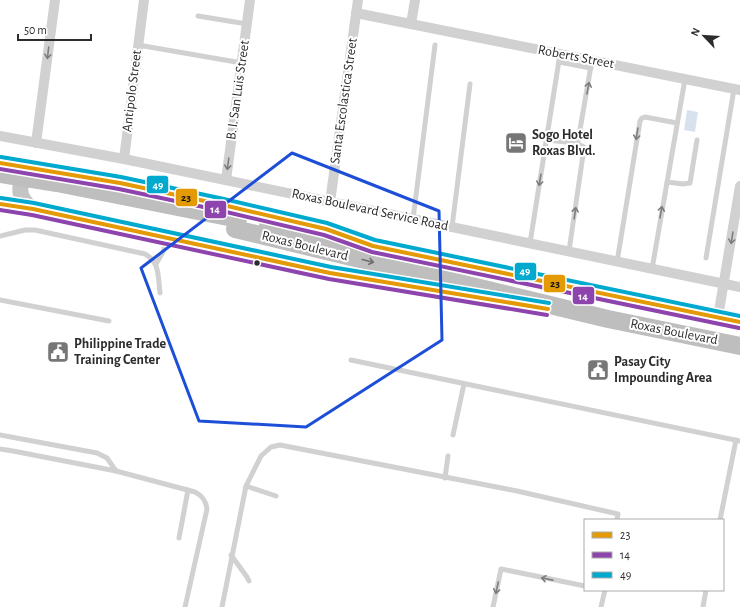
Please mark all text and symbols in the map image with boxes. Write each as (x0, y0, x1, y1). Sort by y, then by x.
scale bar (18, 16, 91, 42)
north arrow (684, 16, 724, 56)
text: 50 m (24, 24, 47, 36)
text: N (689, 26, 702, 38)
street label: Santa Escolastica Street (328, 36, 360, 165)
street label: B. I. San Luis Street (224, 39, 252, 141)
street label: Roberts Street (537, 43, 616, 71)
one-way arrow (44, 46, 52, 59)
street label: Antipolo Street (120, 49, 144, 133)
one-way arrow (584, 82, 592, 95)
one-way arrow (633, 127, 641, 140)
place label: Sogo Hotel Roxas Blvd. (532, 128, 595, 158)
hotel icon: Sogo Hotel Roxas Blvd. (503, 130, 529, 156)
one-way arrow (224, 157, 232, 170)
one-way arrow (536, 173, 544, 186)
line badge: 49 (146, 175, 169, 194)
text: 49 (153, 180, 163, 191)
street label: Roxas Boulevard Service Road (290, 187, 450, 233)
line badge: 23 (175, 188, 198, 207)
text: 23 (181, 192, 191, 203)
line badge: 14 (204, 200, 227, 219)
text: 14 (210, 204, 220, 215)
one-way arrow (658, 206, 666, 219)
one-way arrow (571, 207, 579, 220)
street label: Roxas Boulevard (260, 228, 350, 264)
one-way arrow (728, 231, 736, 244)
unlabelled marker (252, 258, 262, 268)
one-way arrow (362, 258, 375, 265)
line badge: 49 (514, 262, 537, 281)
text: 49 (520, 266, 530, 277)
line badge: 23 (543, 274, 566, 293)
text: 23 (550, 278, 560, 289)
line badge: 14 (572, 286, 595, 305)
text: 14 (578, 291, 588, 302)
street label: Roxas Boulevard (629, 317, 719, 347)
place label: Philippine Trade Training Center (74, 337, 166, 367)
public building icon: Philippine Trade Training Center (45, 339, 71, 365)
place label: Pasay City Impounding Area (614, 355, 712, 385)
public building icon: Pasay City Impounding Area (585, 357, 611, 383)
legend (584, 519, 724, 591)
text: 23 (620, 529, 630, 541)
text: 14 (620, 549, 630, 561)
text: 49 (620, 569, 632, 581)
one-way arrow (541, 574, 554, 582)
one-way arrow (492, 581, 500, 594)

